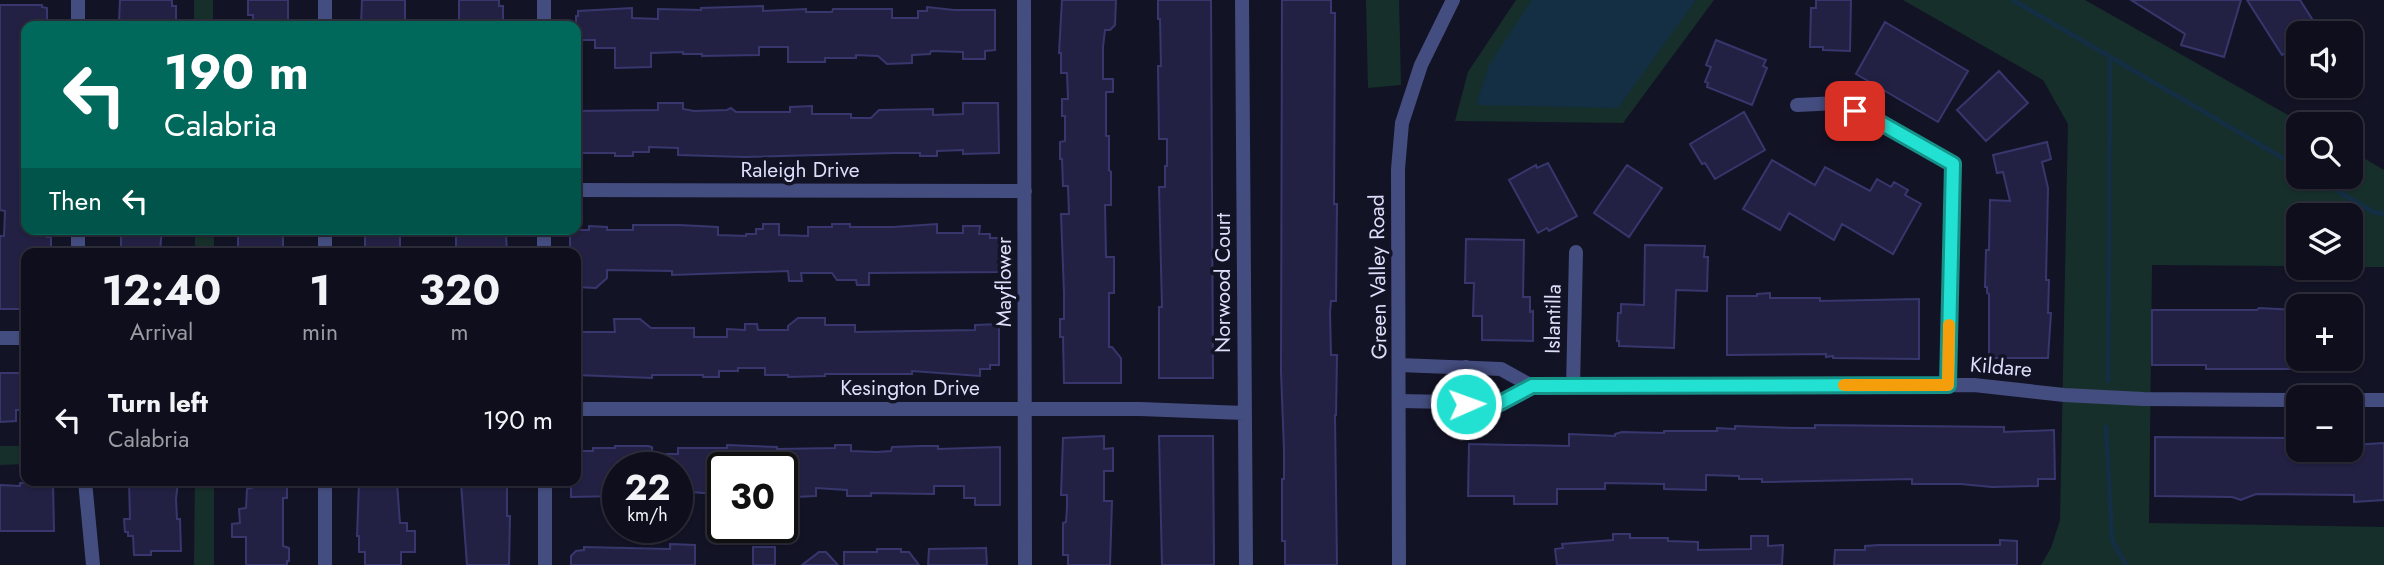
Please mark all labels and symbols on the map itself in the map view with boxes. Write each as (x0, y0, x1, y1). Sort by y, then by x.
pin (1825, 81, 1885, 141)
street label: Raleigh Drive (741, 155, 860, 185)
street label: Green Valley Road (1362, 194, 1394, 360)
street label: Norwood Court (1208, 213, 1238, 353)
street label: Mayflower (989, 236, 1019, 327)
street label: Islantilla (1537, 284, 1569, 354)
street label: Kildare (1969, 349, 2033, 385)
position arrow (1429, 367, 1503, 441)
street label: Kesington Drive (840, 373, 980, 403)
speed limit sign: 30 (707, 452, 798, 543)

